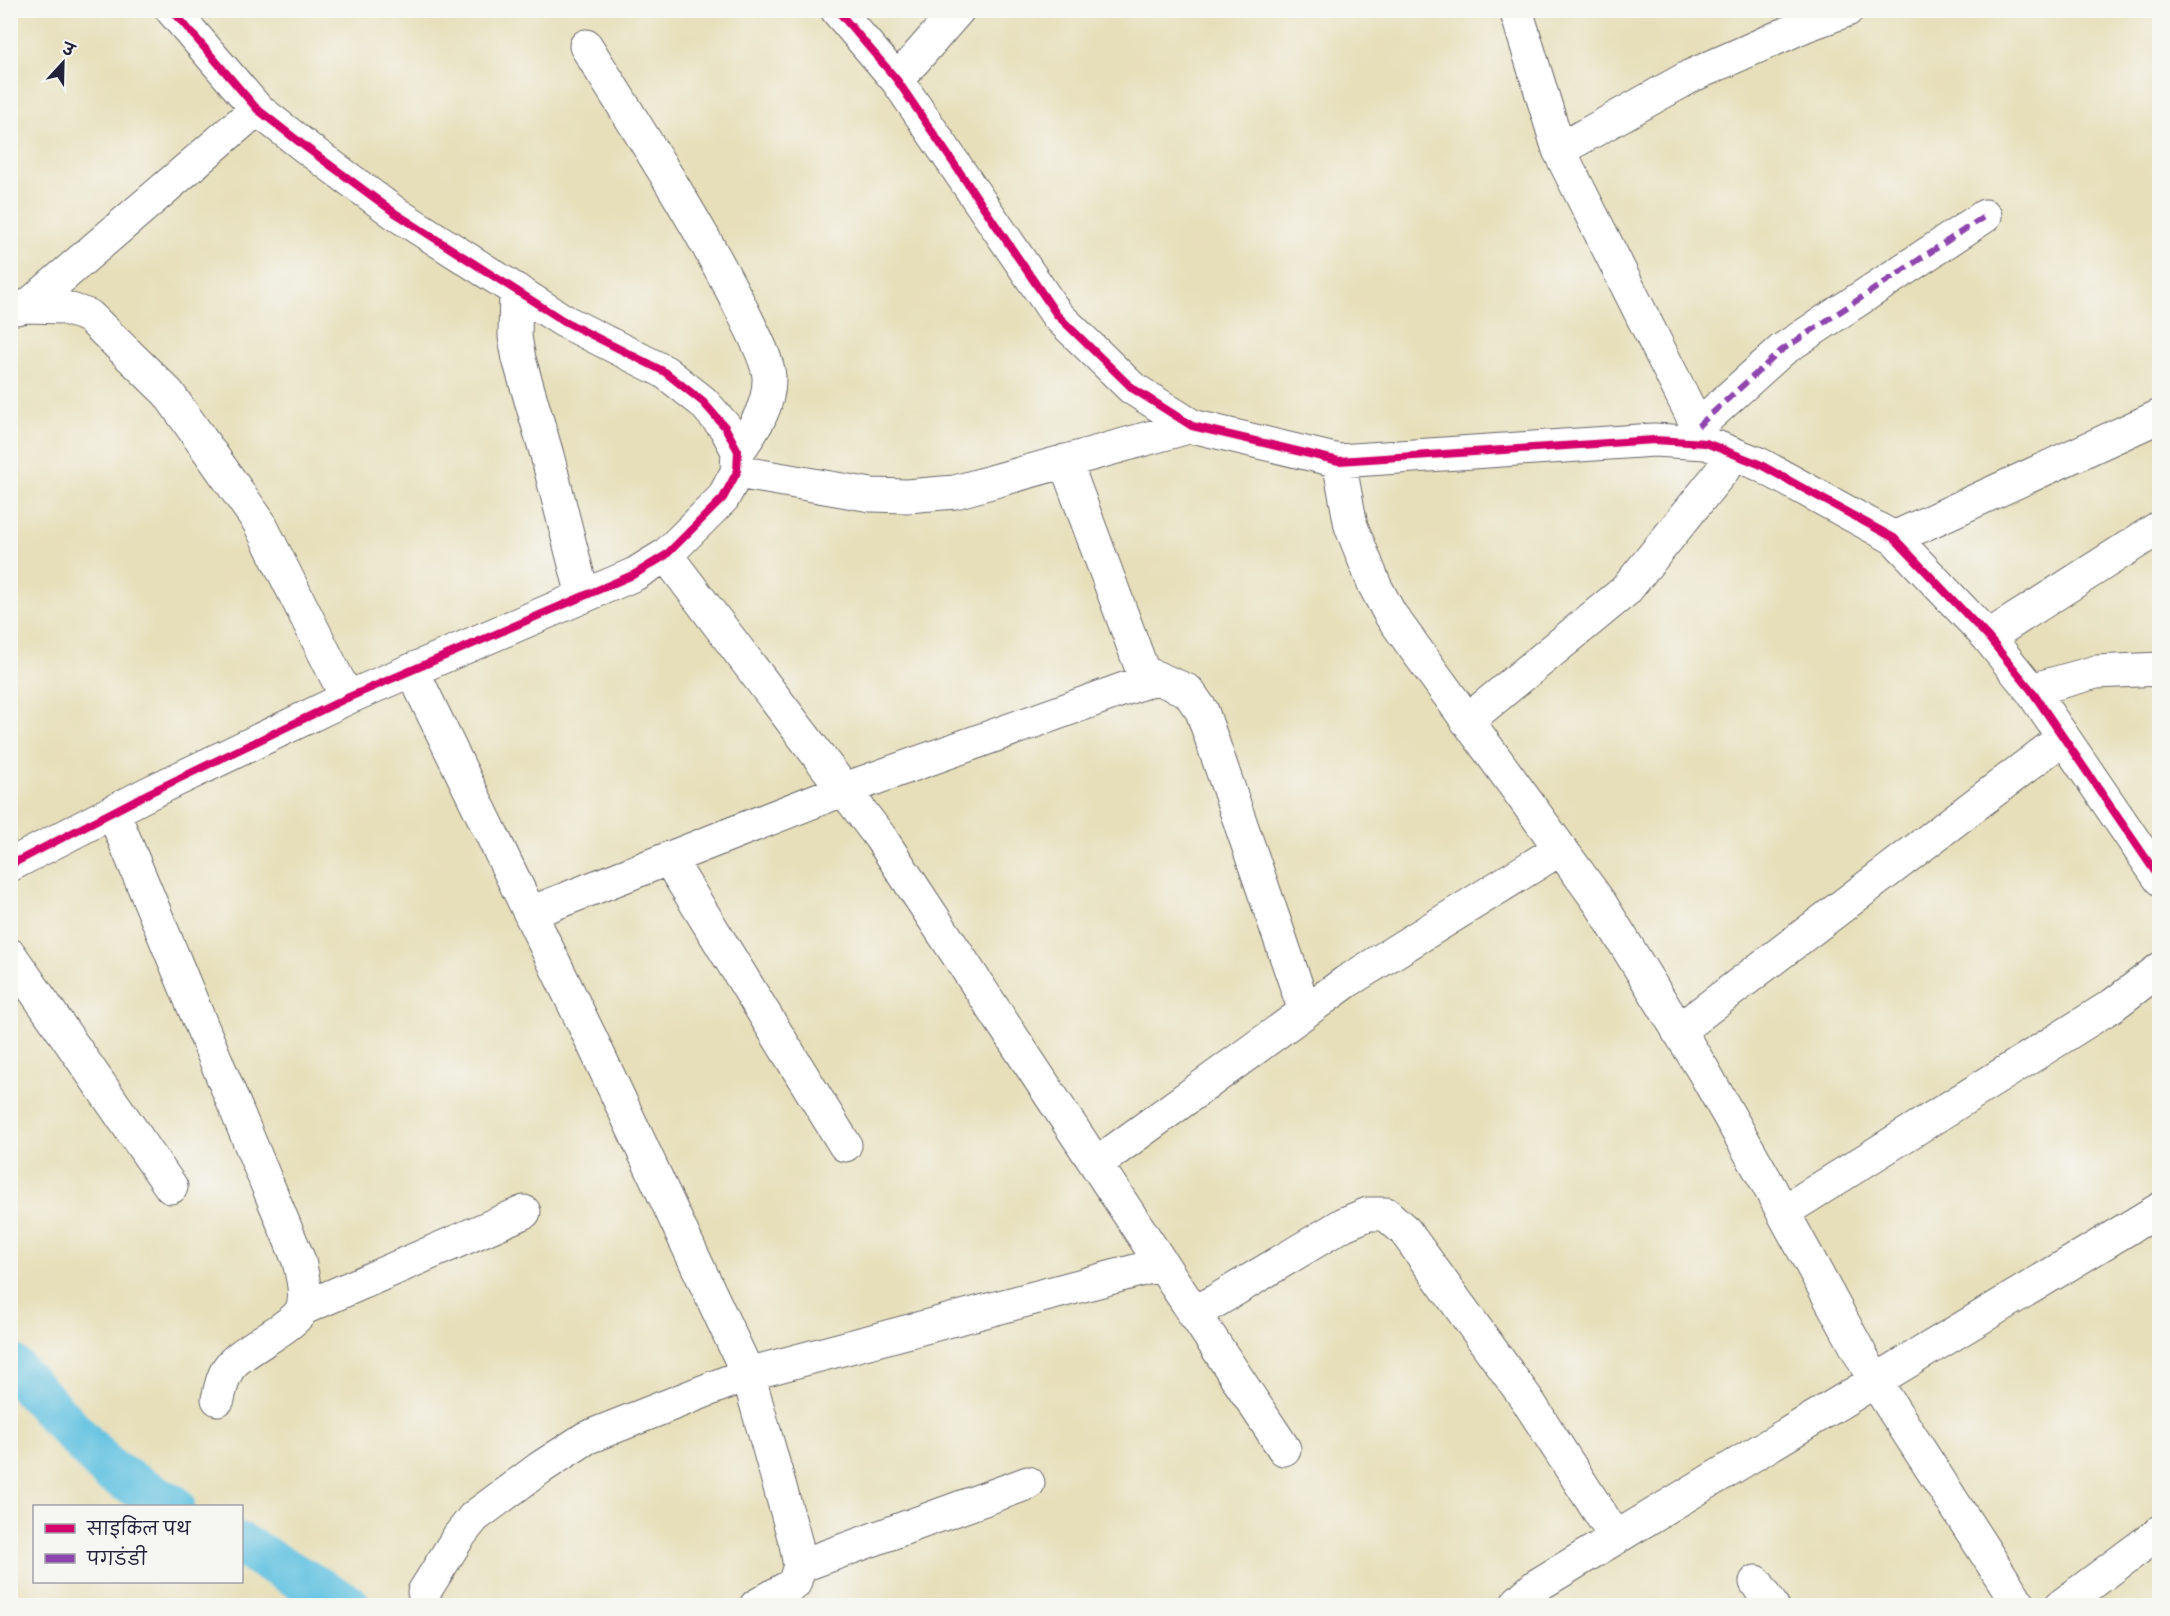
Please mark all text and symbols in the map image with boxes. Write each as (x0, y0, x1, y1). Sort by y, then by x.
north arrow (33, 33, 93, 93)
text: उ (56, 33, 80, 65)
legend (33, 1505, 243, 1583)
text: साइकिल पथ (86, 1513, 192, 1545)
text: पगडंडी (86, 1543, 147, 1575)

